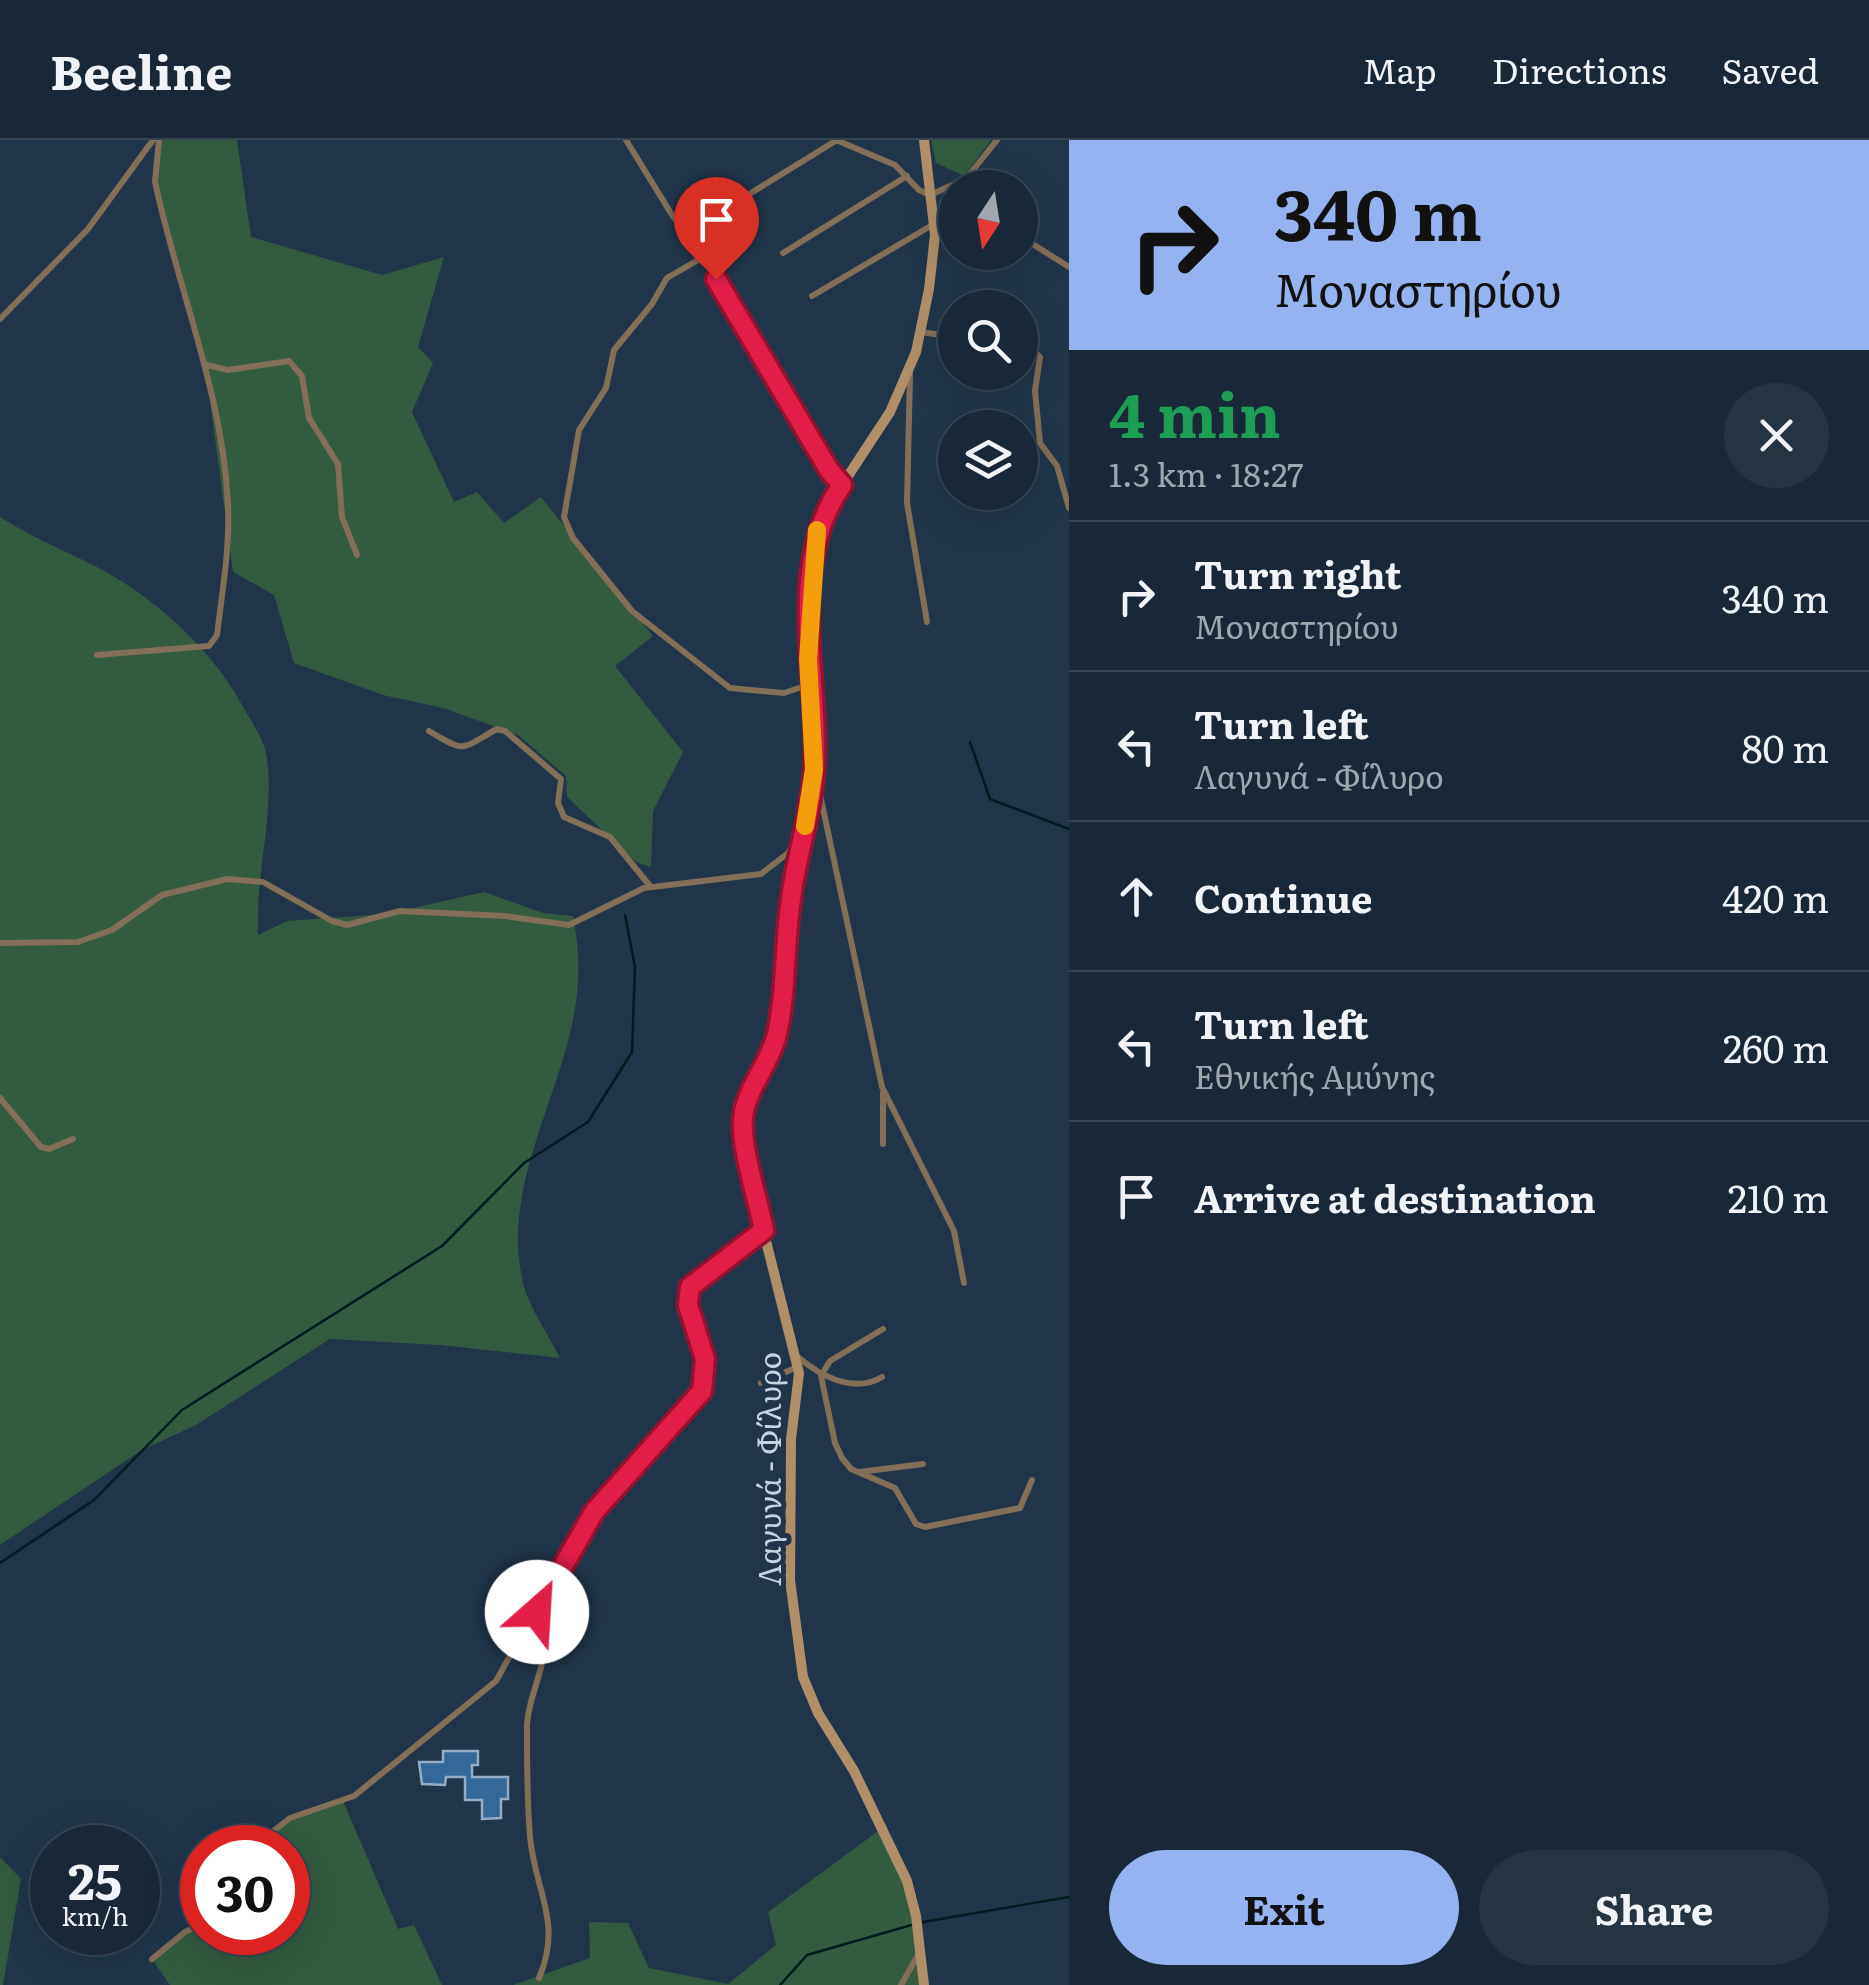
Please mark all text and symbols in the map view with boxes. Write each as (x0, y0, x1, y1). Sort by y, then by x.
text: Beeline (50, 34, 232, 105)
text: Map (1362, 43, 1437, 95)
text: Directions (1492, 43, 1667, 95)
text: Saved (1722, 43, 1819, 95)
text: 340 m (1274, 159, 1482, 263)
north arrow (938, 170, 1038, 270)
map controls (938, 170, 1038, 510)
pin (674, 177, 759, 280)
icon: right (1109, 180, 1239, 310)
icon: arrive (689, 192, 744, 247)
text: Μοναστηρίου (1274, 254, 1561, 321)
button: search (938, 290, 1038, 390)
text: 4 min (1109, 367, 1281, 456)
button: close (1724, 383, 1829, 488)
button: layers (938, 410, 1038, 510)
text: 1.3 km · 18:27 (1109, 449, 1303, 497)
text: Turn right (1194, 544, 1401, 601)
text: 340 m (1721, 568, 1829, 625)
icon: right (1109, 569, 1164, 624)
text: Μοναστηρίου (1194, 601, 1398, 649)
text: Turn left (1194, 694, 1369, 751)
text: 80 m (1742, 718, 1829, 775)
icon: left (1109, 719, 1164, 774)
text: Λαγυνά - Φίλυρο (1194, 751, 1444, 799)
text: Continue (1194, 868, 1372, 925)
text: 420 m (1722, 868, 1829, 925)
icon: ahead (1109, 869, 1164, 924)
text: Turn left (1194, 994, 1369, 1051)
text: 260 m (1723, 1018, 1829, 1075)
icon: left (1109, 1019, 1164, 1074)
text: Εθνικής Αμύνης (1194, 1051, 1435, 1099)
text: Arrive at destination (1194, 1168, 1596, 1225)
text: 210 m (1728, 1168, 1829, 1225)
icon: arrive (1109, 1169, 1164, 1224)
street label: Λαγυνά - Φίλυρο (746, 1352, 790, 1586)
position arrow (485, 1560, 589, 1664)
speed limit sign: 30 (180, 1825, 310, 1955)
text: 25 (68, 1841, 122, 1915)
button: Exit (1109, 1850, 1459, 1965)
button: Share (1479, 1850, 1829, 1965)
text: km/h (62, 1897, 128, 1934)

